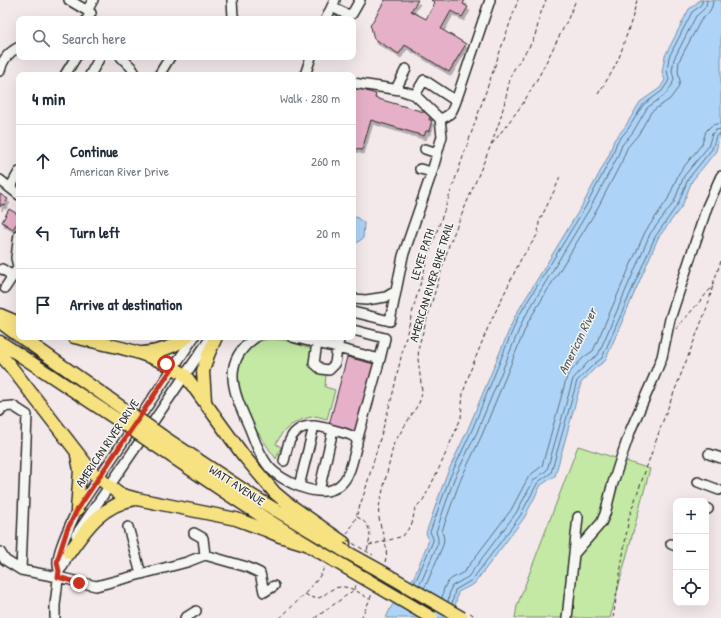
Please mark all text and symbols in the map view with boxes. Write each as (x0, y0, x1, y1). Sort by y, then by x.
search box (16, 16, 356, 60)
icon: search (30, 27, 52, 49)
text: Search here (62, 28, 126, 49)
text: 4 min (32, 87, 65, 110)
text: Walk · 280 m (280, 89, 340, 107)
text: Continue (70, 141, 118, 162)
icon: ahead (32, 150, 54, 172)
text: 260 m (311, 152, 340, 170)
text: American River Drive (70, 162, 169, 180)
street label: AMERICAN RIVER BIKE TRAIL (405, 220, 457, 344)
icon: left (32, 222, 54, 244)
text: Turn left (70, 222, 120, 243)
text: 20 m (316, 224, 340, 242)
street label: LEVEE PATH (406, 226, 438, 282)
icon: arrive (32, 294, 54, 316)
text: Arrive at destination (70, 294, 182, 315)
water label: American River (553, 303, 602, 377)
route start (157, 355, 175, 373)
street label: AMERICAN RIVER DRIVE (71, 395, 143, 490)
street label: WATT AVENUE (206, 461, 269, 510)
map controls (673, 498, 709, 606)
button: + (673, 498, 709, 534)
button: − (673, 534, 709, 570)
button: locate (673, 570, 709, 606)
route end (70, 574, 88, 592)

